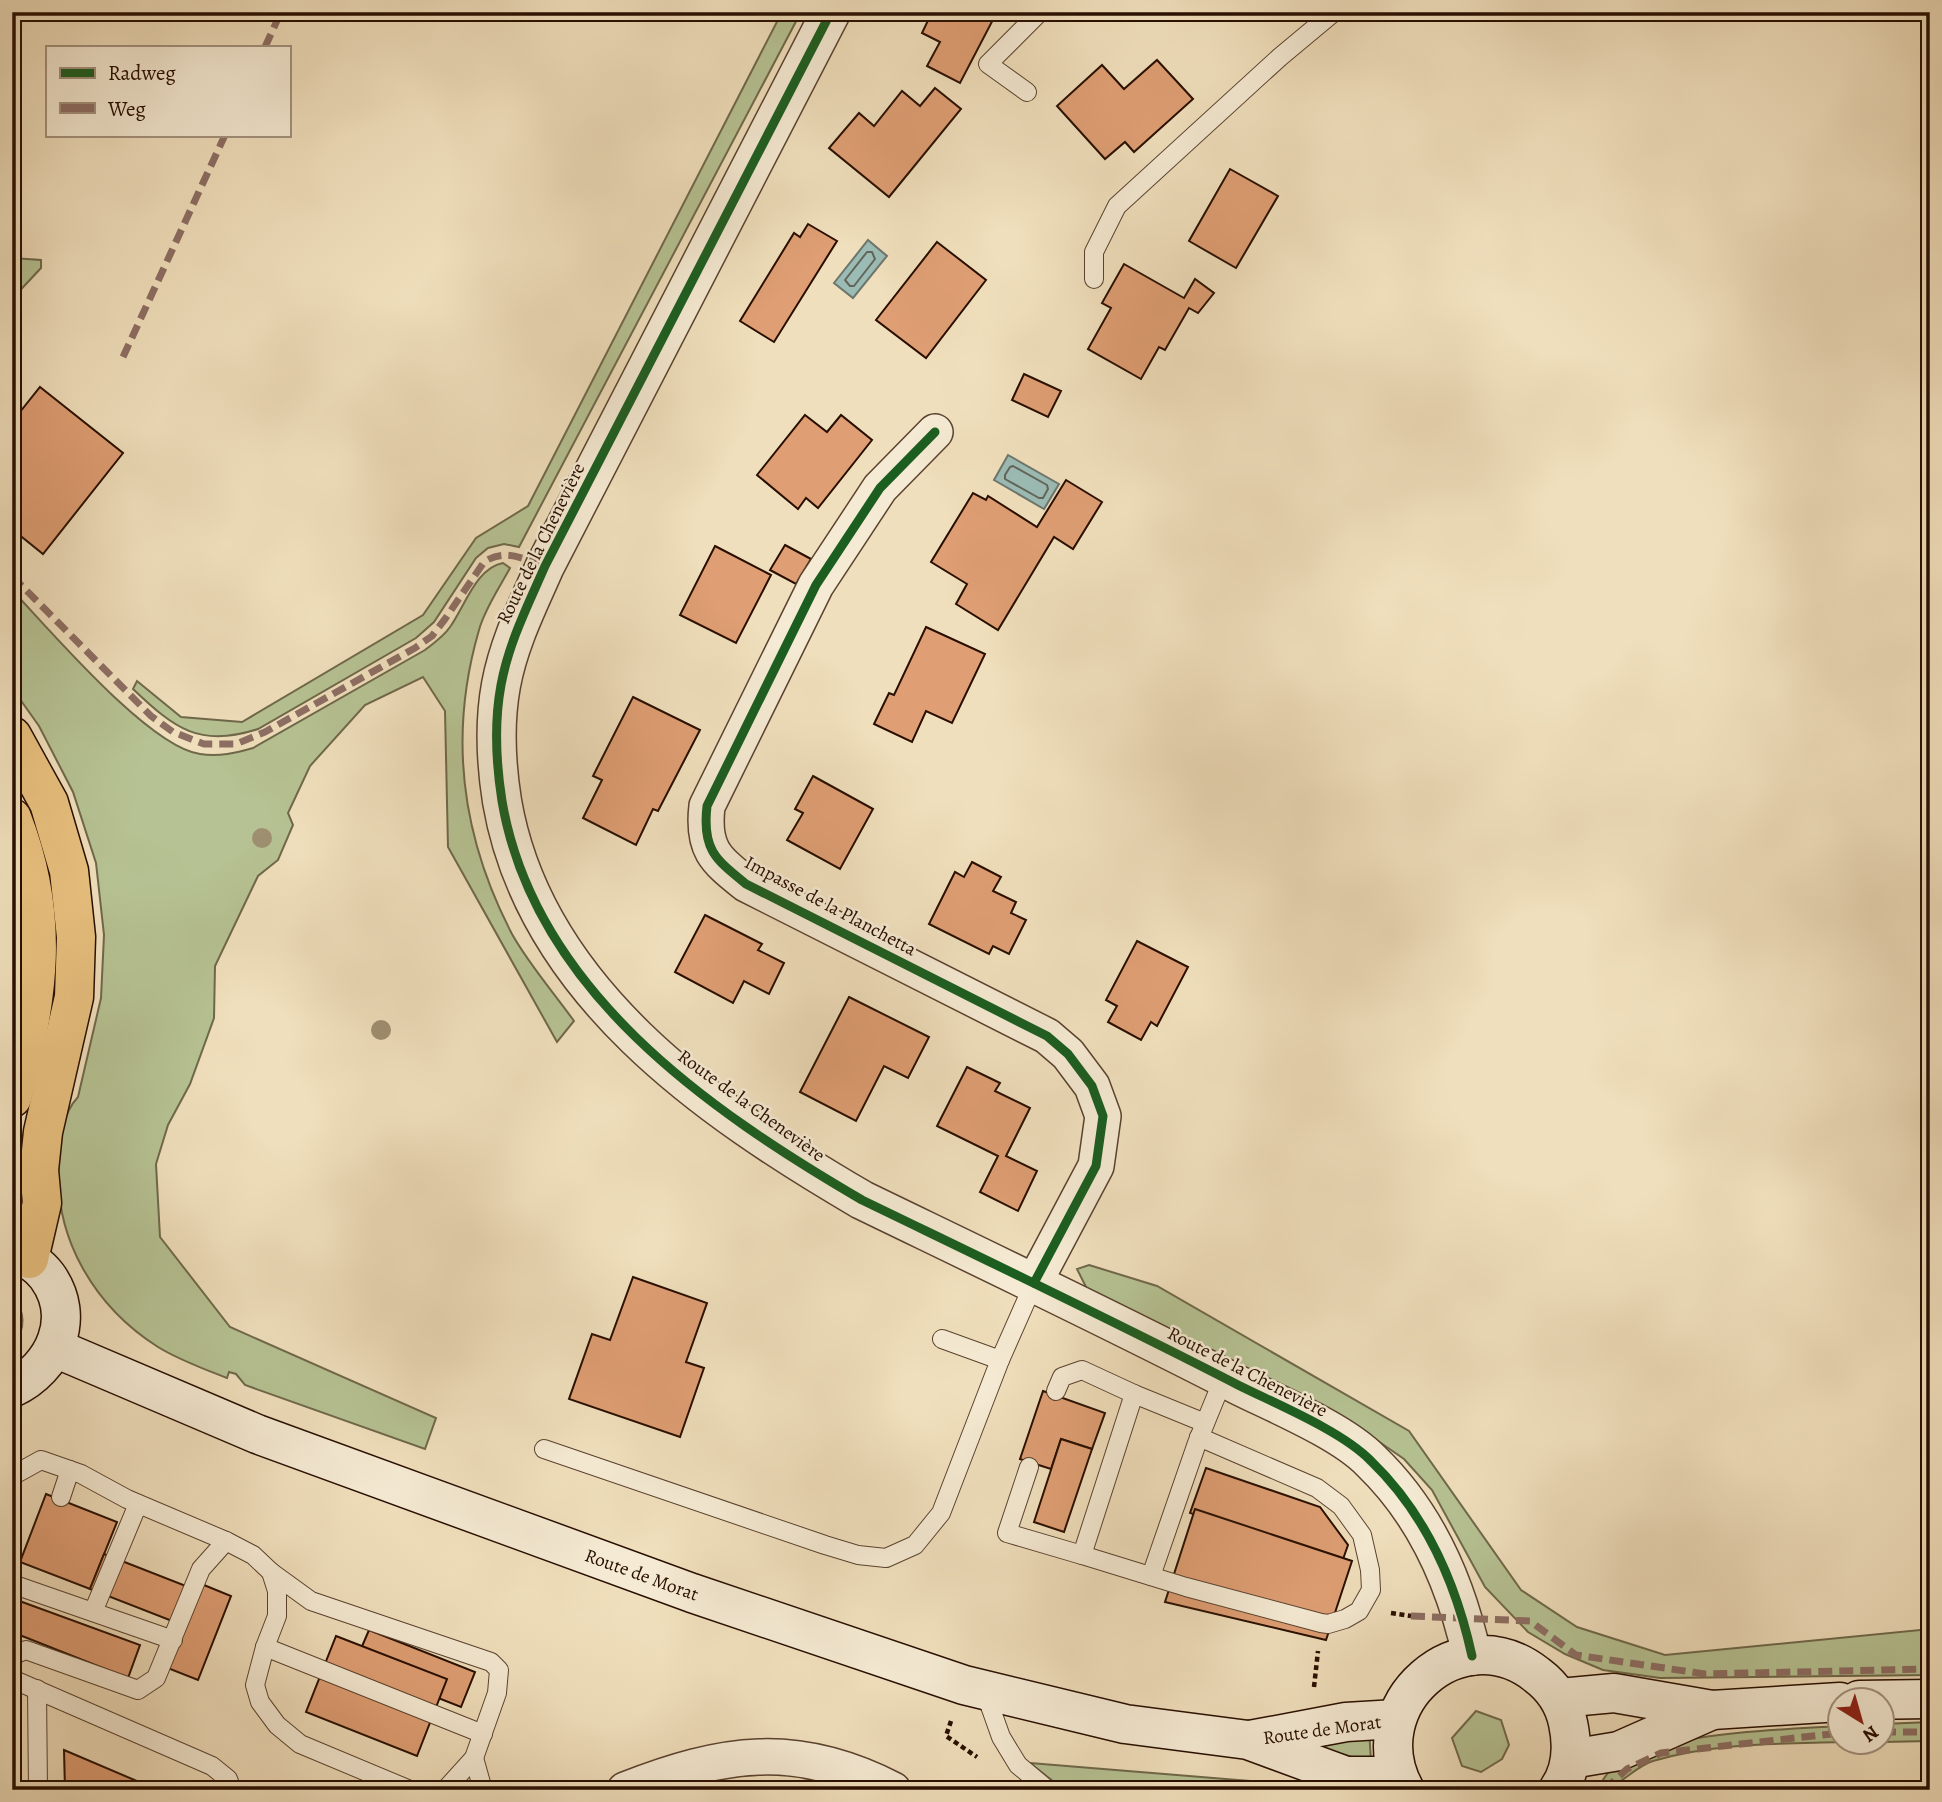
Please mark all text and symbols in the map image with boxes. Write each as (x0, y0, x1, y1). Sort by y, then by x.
legend (46, 46, 290, 136)
text: Radweg (108, 59, 176, 87)
text: Weg (107, 95, 146, 123)
street label: Route de la Chenevière (491, 458, 591, 628)
street label: Impasse de la Planchetta (740, 850, 921, 962)
street label: Route de la Chenevière (672, 1043, 830, 1168)
street label: Route de la Chenevière (1163, 1320, 1332, 1424)
street label: Route de Morat (581, 1542, 702, 1608)
north arrow (1826, 1686, 1896, 1756)
street label: Route de Morat (1261, 1709, 1383, 1751)
text: N (1857, 1719, 1884, 1748)

